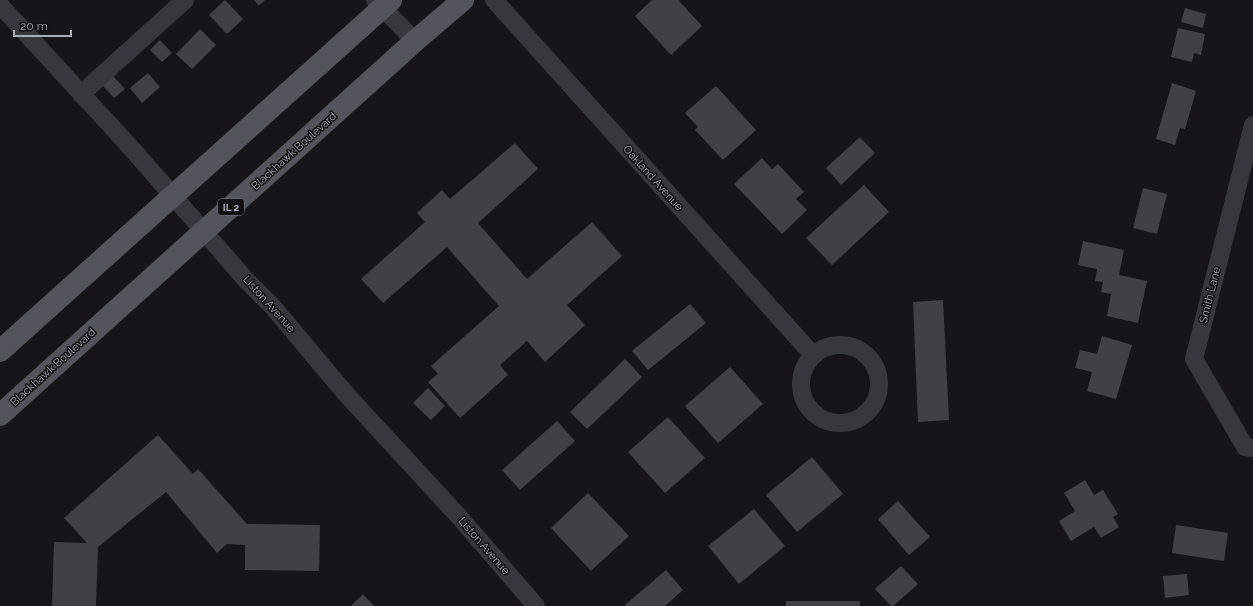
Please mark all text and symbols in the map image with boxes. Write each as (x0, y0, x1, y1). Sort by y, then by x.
scale bar (14, 12, 71, 38)
text: 20 m (20, 19, 48, 33)
street label: Blackhawk Boulevard (249, 109, 339, 193)
street label: Oakland Avenue (620, 143, 686, 214)
road number: IL 2 (218, 199, 244, 215)
street label: Smith Lane (1197, 265, 1223, 324)
street label: Liston Avenue (240, 273, 298, 335)
street label: Blackhawk Boulevard (8, 325, 98, 409)
street label: Liston Avenue (456, 515, 513, 578)

